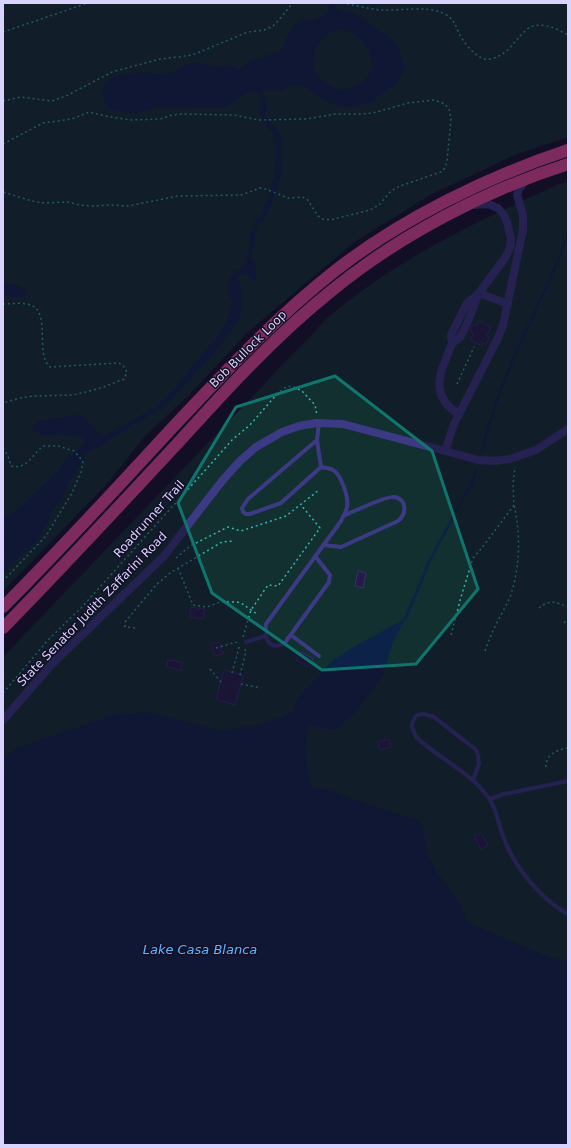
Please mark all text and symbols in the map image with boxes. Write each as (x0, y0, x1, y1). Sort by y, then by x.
street label: Bob Bullock Loop (207, 308, 289, 390)
street label: Roadrunner Trail (111, 478, 187, 560)
street label: State Senator Judith Zaffarini Road (14, 529, 170, 689)
water label: Lake Casa Blanca (143, 942, 257, 957)

